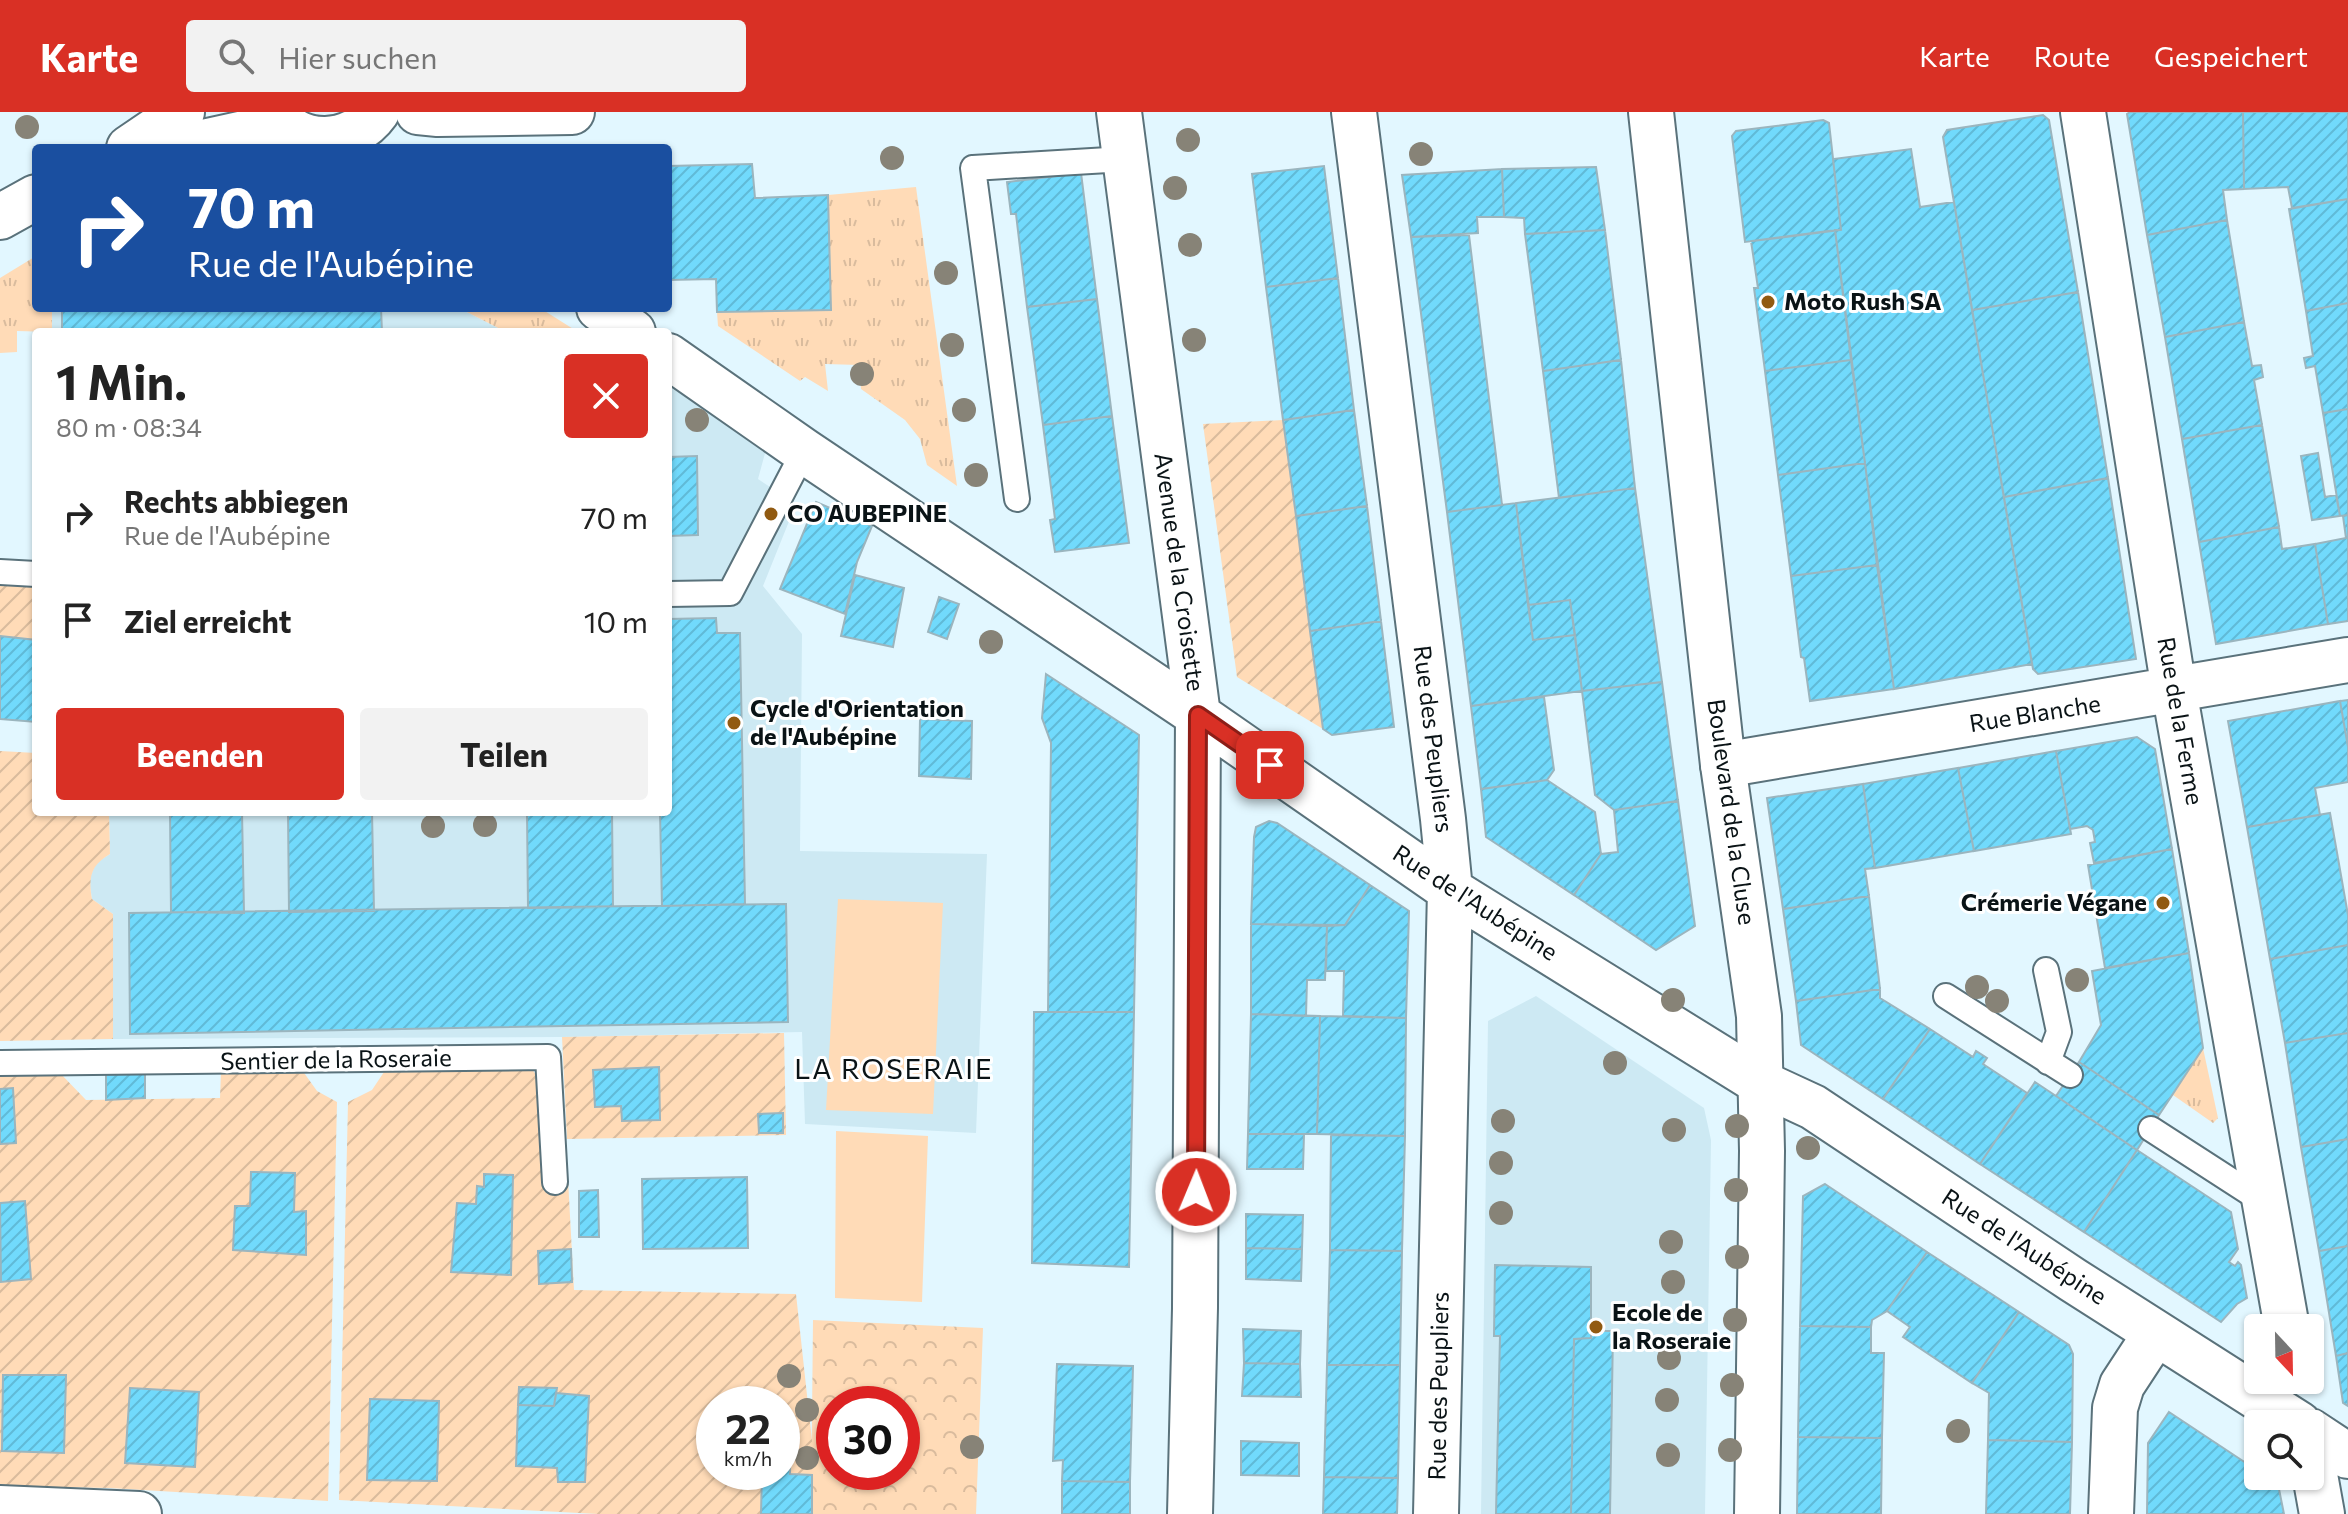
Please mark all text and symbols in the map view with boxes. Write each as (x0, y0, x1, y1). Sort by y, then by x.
search box (186, 20, 746, 92)
text: Karte (40, 33, 138, 80)
icon: search (214, 34, 258, 78)
text: Hier suchen (278, 38, 437, 75)
text: Karte (1919, 39, 1990, 73)
text: Route (2034, 39, 2110, 73)
text: Gespeichert (2154, 39, 2308, 73)
text: 70 m (188, 171, 315, 240)
icon: right (56, 176, 160, 280)
text: Rue de l'Aubépine (188, 240, 474, 284)
place label: Moto Rush SA (1784, 286, 1942, 315)
marker: Moto Rush SA (1759, 293, 1777, 311)
text: 1 Min. (56, 351, 187, 410)
button: close (564, 354, 648, 438)
text: 80 m · 08:34 (56, 411, 202, 442)
street label: Avenue de la Croisette (1149, 451, 1212, 693)
text: Rechts abbiegen (124, 482, 349, 519)
icon: right (56, 494, 100, 538)
text: 70 m (581, 498, 648, 535)
place label: CO AUBEPINE (787, 498, 947, 527)
marker: CO AUBEPINE (762, 505, 780, 523)
text: Rue de l'Aubépine (124, 519, 331, 550)
icon: arrive (56, 598, 100, 642)
text: Ziel erreicht (124, 602, 292, 639)
text: 10 m (584, 602, 648, 639)
street label: Rue de la Ferme (2152, 634, 2211, 807)
street label: Rue des Peupliers (1409, 643, 1460, 834)
street label: Rue Blanche (1967, 688, 2103, 737)
place label: Cycle d'Orientation de l'Aubépine (750, 693, 964, 750)
street label: Boulevard de la Cluse (1702, 697, 1763, 927)
button: Beenden (56, 708, 344, 800)
button: Teilen (360, 708, 648, 800)
marker: Cycle d'Orientation de l'Aubépine (725, 714, 743, 732)
pin (1236, 731, 1304, 799)
icon: arrive (1248, 743, 1292, 787)
street label: Rue de l'Aubépine (1388, 838, 1564, 966)
place label: Crémerie Végane (1961, 887, 2147, 916)
marker: Crémerie Végane (2154, 894, 2172, 912)
street label: Sentier de la Roseraie (220, 1042, 452, 1075)
district label: LA ROSERAIE (794, 1051, 994, 1085)
position arrow (1154, 1150, 1238, 1234)
street label: Rue de l'Aubépine (1937, 1182, 2113, 1310)
street label: Rue des Peupliers (1421, 1291, 1454, 1481)
place label: Ecole de la Roseraie (1612, 1297, 1731, 1354)
north arrow (2244, 1314, 2324, 1394)
map controls (2244, 1314, 2324, 1490)
marker: Ecole de la Roseraie (1587, 1318, 1605, 1336)
speed limit sign: 30 (816, 1386, 920, 1490)
text: 22 (725, 1403, 771, 1452)
button: search (2244, 1410, 2324, 1490)
text: km/h (724, 1446, 772, 1470)

